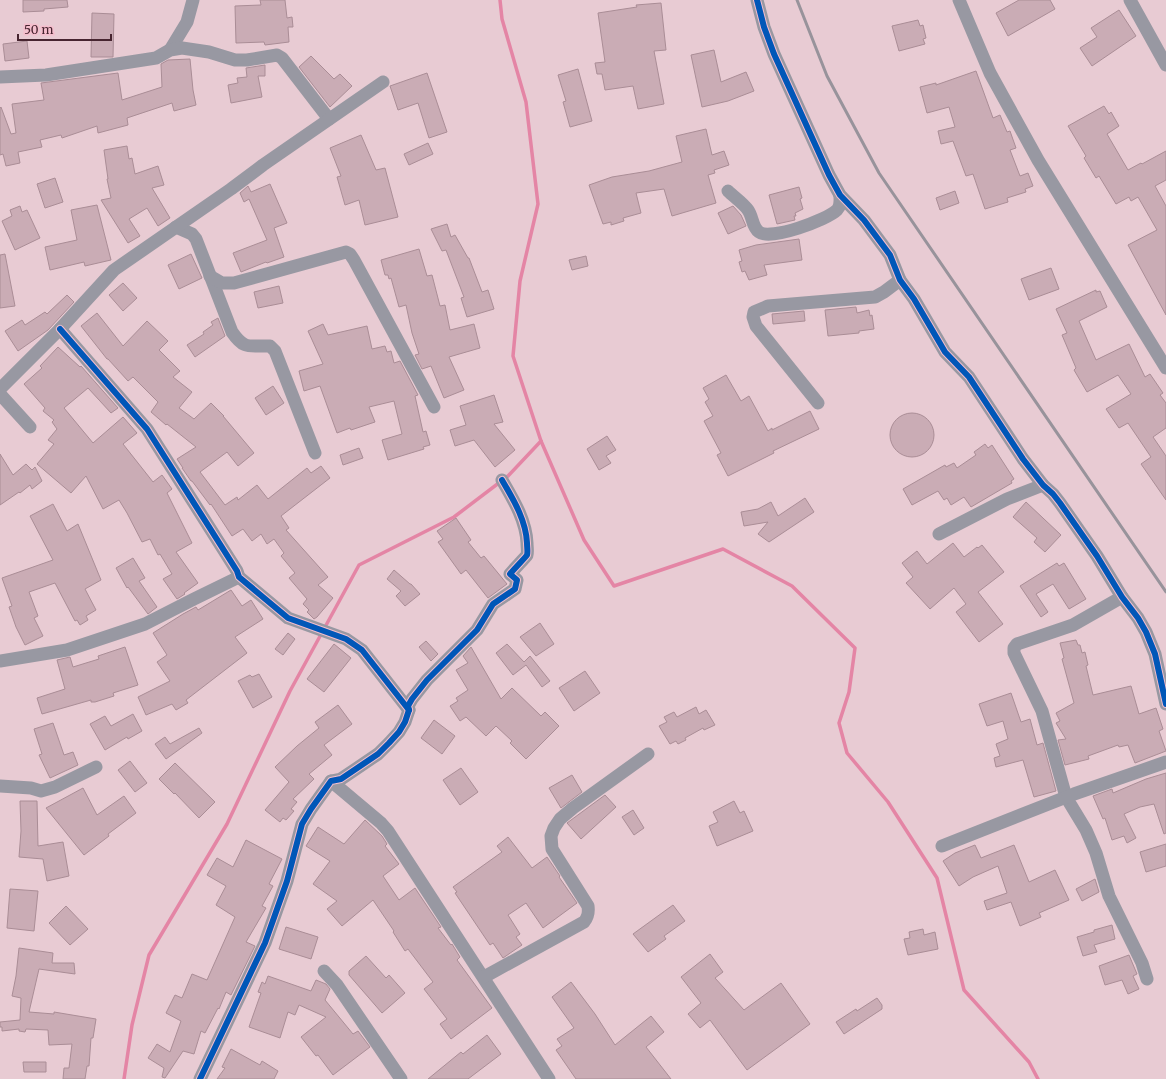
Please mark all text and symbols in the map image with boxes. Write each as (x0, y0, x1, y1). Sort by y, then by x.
scale bar (18, 16, 111, 42)
text: 50 m (24, 22, 53, 37)

